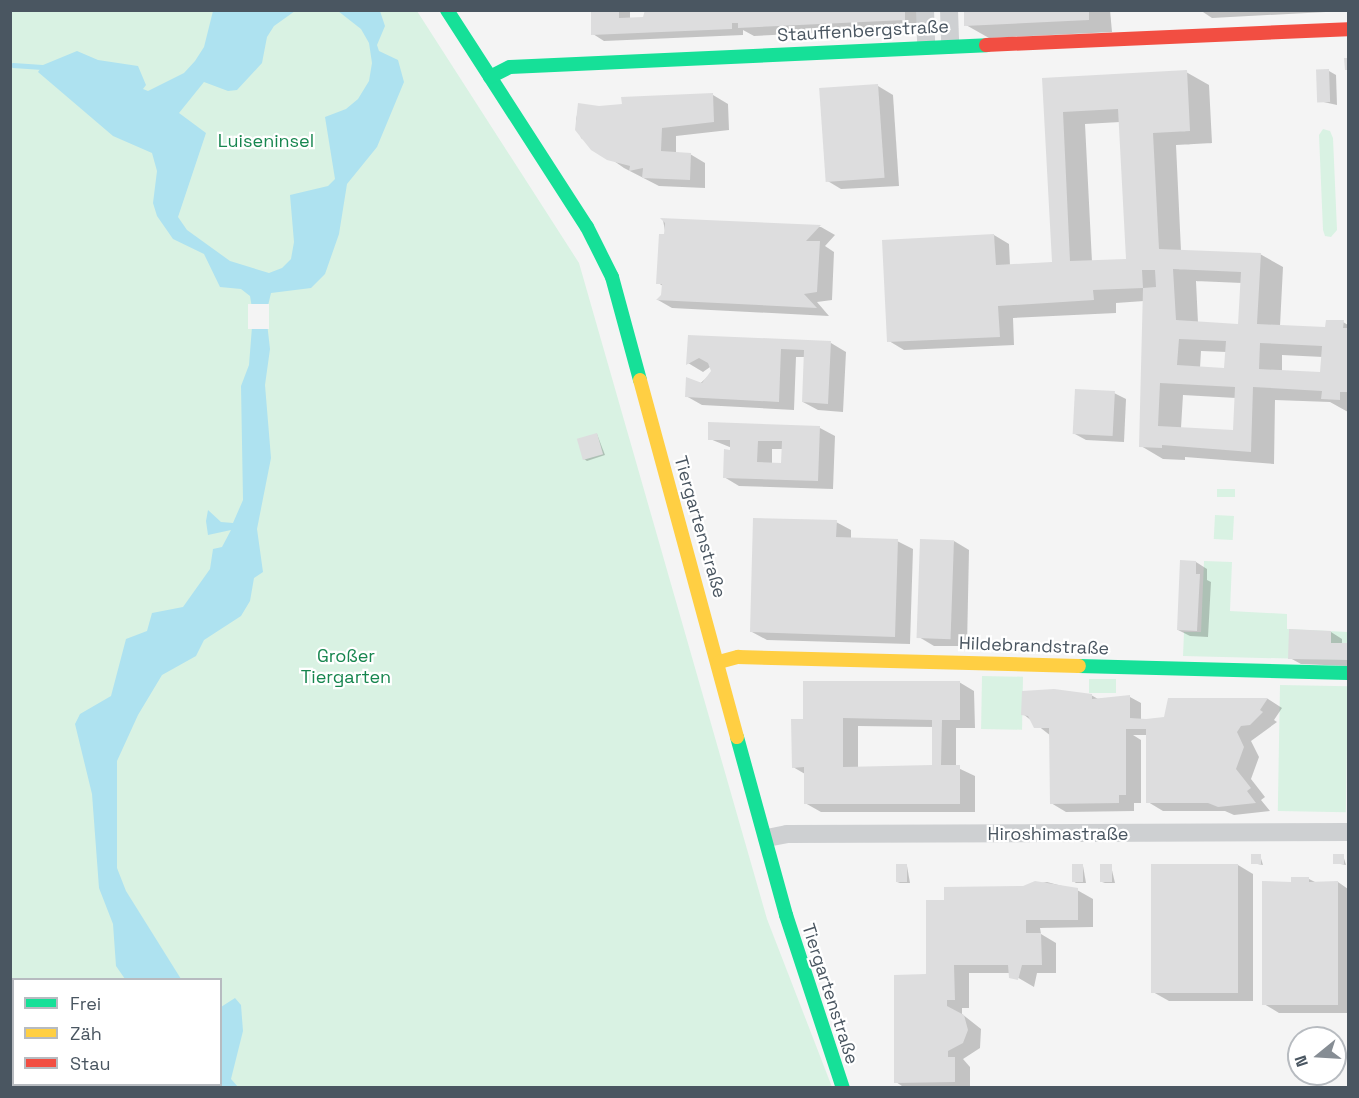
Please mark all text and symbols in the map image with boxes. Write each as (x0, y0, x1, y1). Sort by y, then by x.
street label: Stauffenbergstraße (777, 16, 949, 46)
park label: Luiseninsel (218, 130, 314, 152)
street label: Tiergartenstraße (669, 454, 731, 600)
street label: Hildebrandstraße (959, 633, 1109, 659)
park label: Großer Tiergarten (301, 646, 391, 688)
street label: Hiroshimastraße (988, 823, 1128, 845)
street label: Tiergartenstraße (797, 921, 863, 1067)
legend (12, 978, 222, 1086)
text: Frei (70, 992, 101, 1015)
text: Zäh (70, 1022, 102, 1045)
north arrow (1287, 1026, 1347, 1086)
text: Stau (70, 1052, 110, 1075)
text: N (1290, 1053, 1313, 1069)

